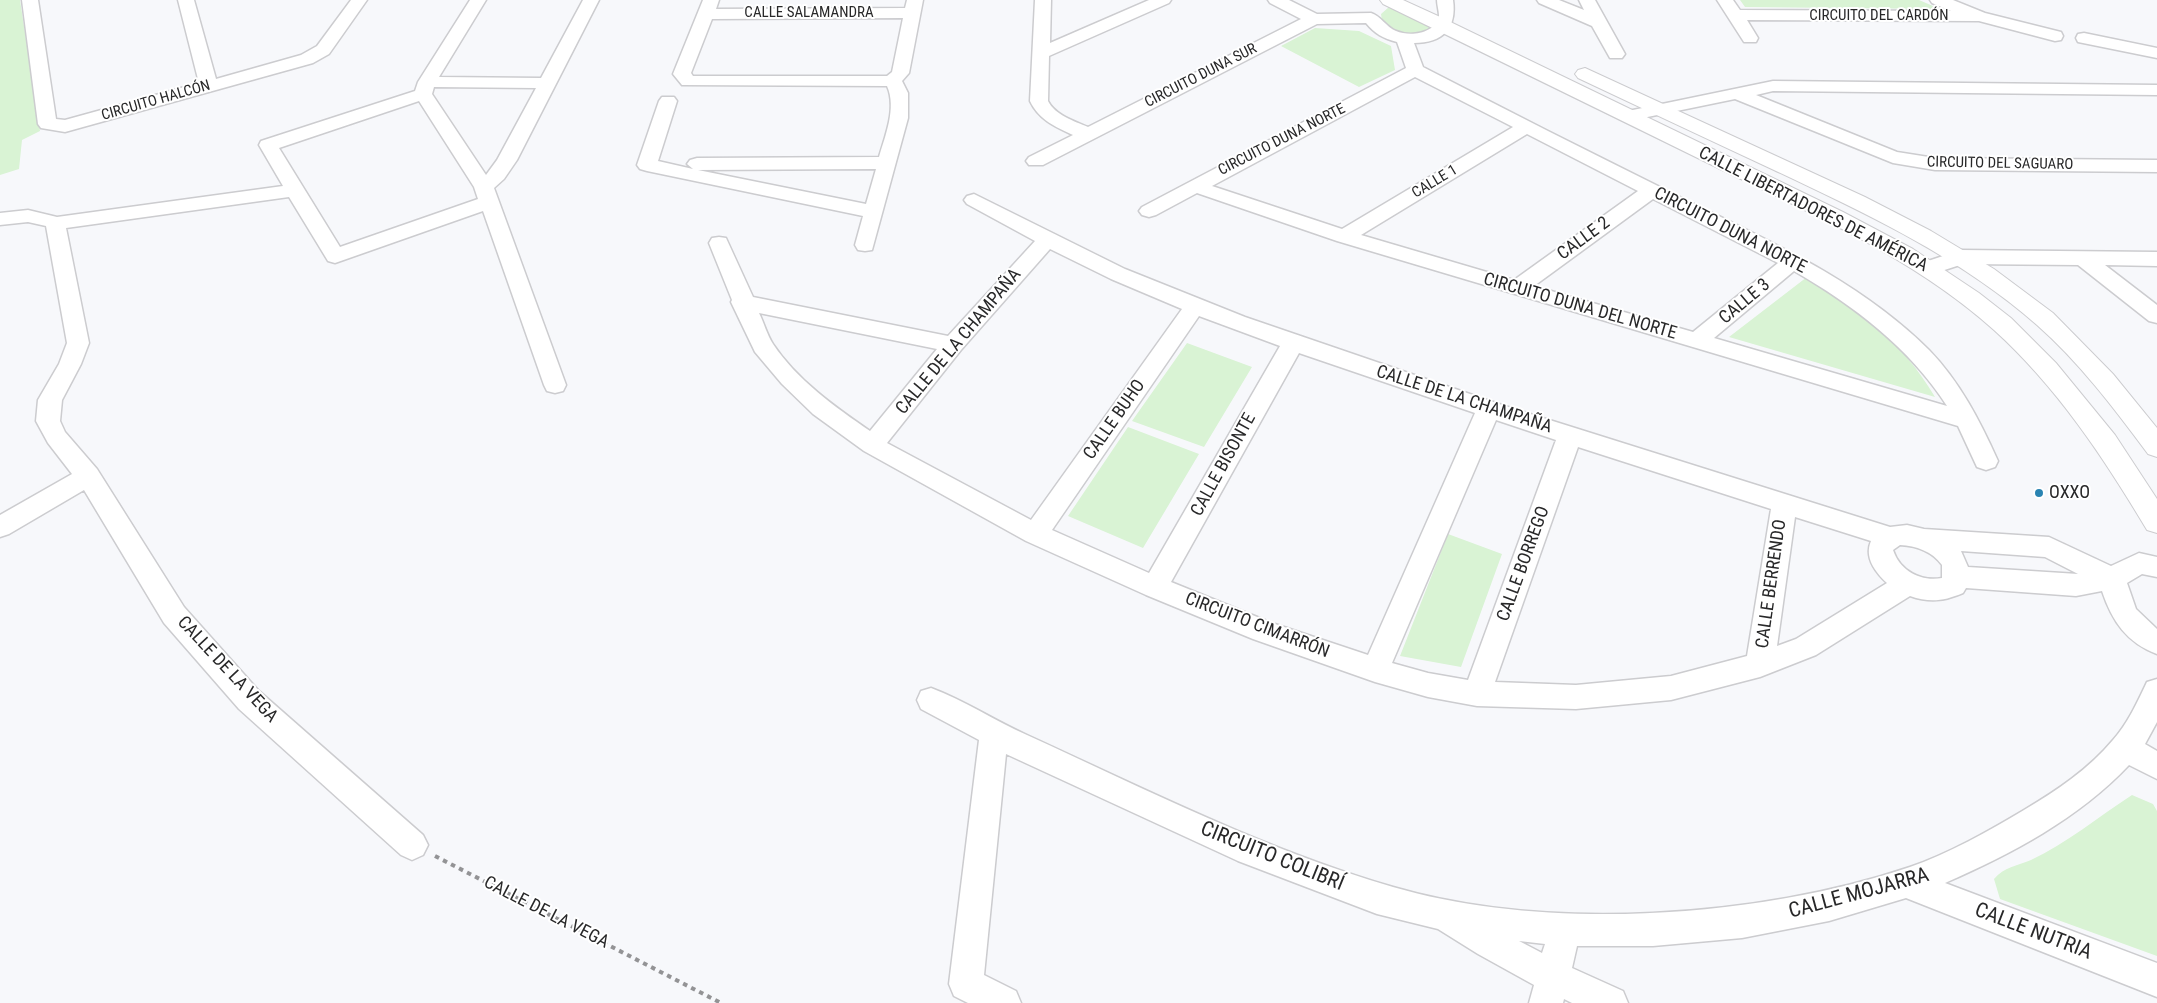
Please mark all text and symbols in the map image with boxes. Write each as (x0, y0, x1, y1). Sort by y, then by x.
street label: CALLE SALAMANDRA (744, 4, 874, 22)
street label: CIRCUITO DEL CARDÓN (1809, 7, 1949, 25)
street label: CIRCUITO DUNA SUR (1142, 40, 1260, 112)
street label: CIRCUITO HALCÓN (100, 77, 212, 125)
street label: CIRCUITO DUNA NORTE (1215, 100, 1349, 180)
street label: CALLE LIBERTADORES DE AMÉRICA (1695, 143, 1931, 277)
street label: CIRCUITO DEL SAGUARO (1927, 154, 2073, 174)
street label: CALLE 1 (1409, 161, 1461, 203)
street label: CIRCUITO DUNA NORTE (1650, 183, 1810, 279)
street label: CALLE 2 (1554, 213, 1614, 265)
street label: CALLE DE LA CHAMPAÑA (892, 265, 1026, 419)
street label: CIRCUITO DUNA DEL NORTE (1481, 269, 1679, 345)
street label: CALLE 3 (1715, 275, 1775, 329)
street label: CALLE DE LA CHAMPAÑA (1373, 361, 1555, 439)
street label: CALLE BUHO (1080, 376, 1150, 464)
street label: CALLE BISONTE (1187, 410, 1261, 520)
place label: OXXO (2049, 482, 2090, 504)
marker: OXXO (2033, 487, 2045, 499)
street label: CALLE BORREGO (1493, 503, 1555, 625)
street label: CALLE BERRENDO (1752, 518, 1792, 650)
street label: CIRCUITO CIMARRÓN (1182, 589, 1332, 663)
street label: CALLE DE LA VEGA (172, 612, 282, 728)
street label: CIRCUITO COLIBRÍ (1197, 817, 1347, 897)
street label: CALLE MOJARRA (1786, 863, 1932, 925)
street label: CALLE DE LA VEGA (480, 872, 612, 954)
street label: CALLE NUTRIA (1971, 898, 2095, 966)

